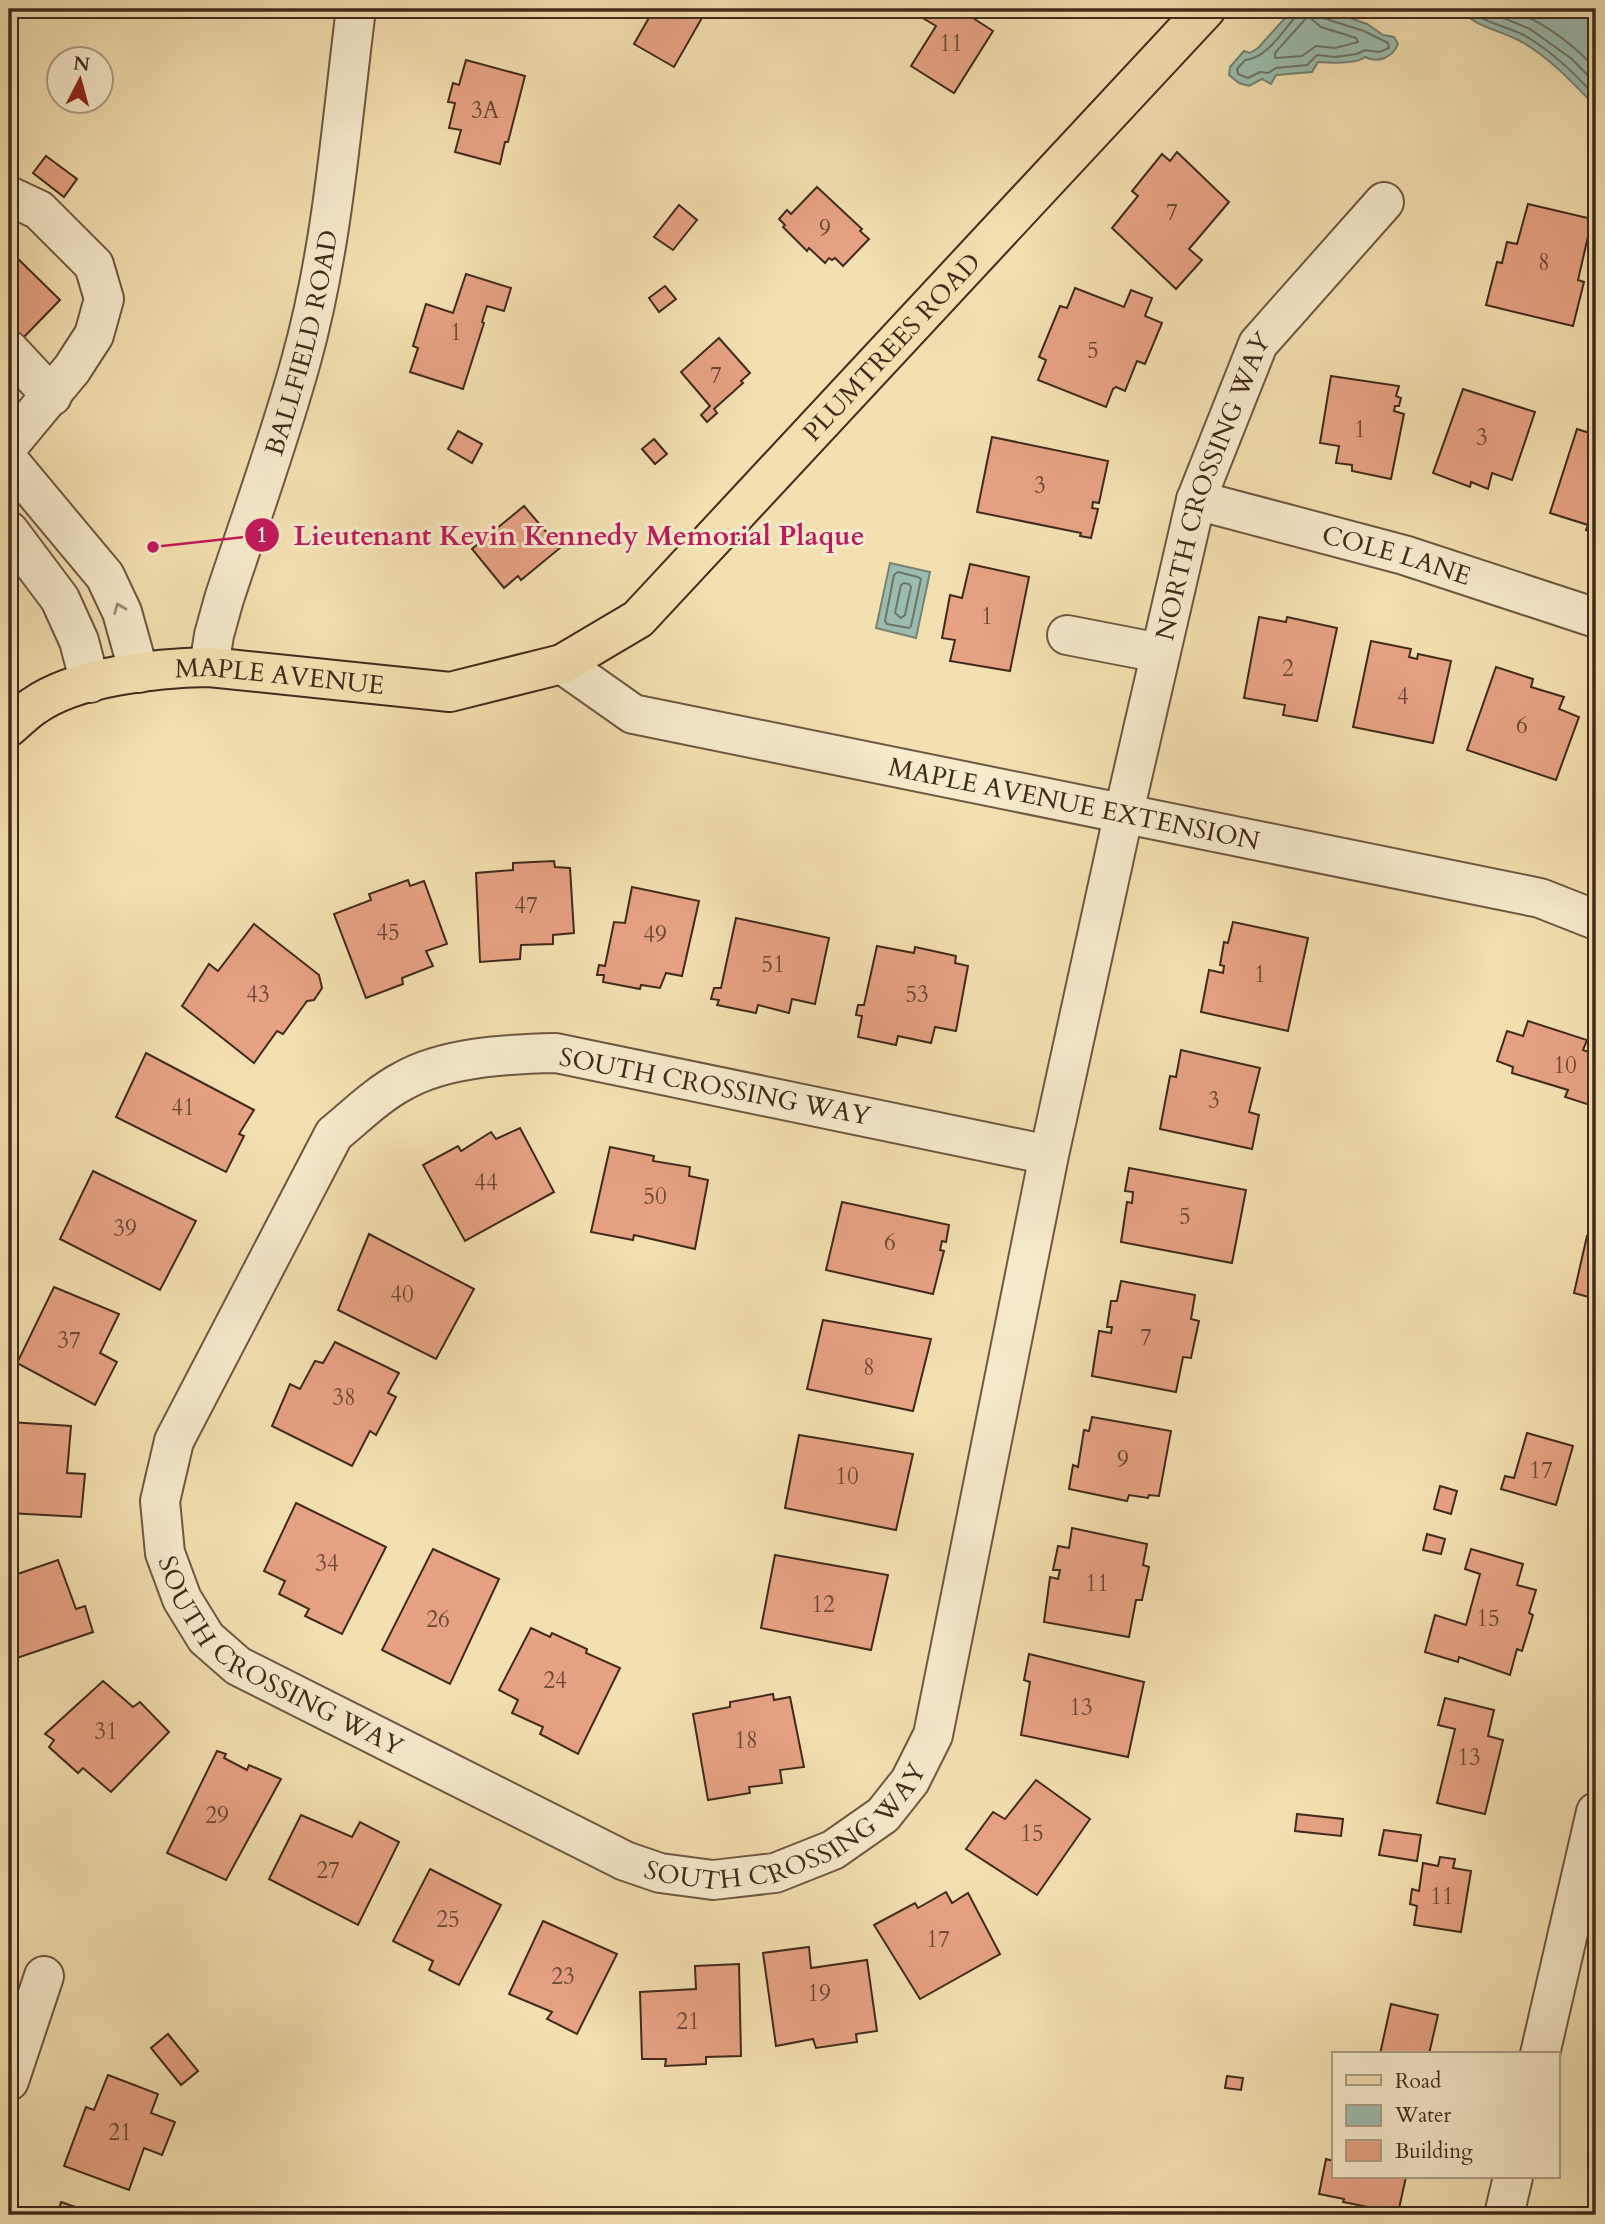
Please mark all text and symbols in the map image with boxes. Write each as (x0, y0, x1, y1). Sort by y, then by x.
house number: 11 (939, 28, 963, 59)
north arrow (46, 46, 116, 116)
text: N (72, 50, 92, 78)
house number: 3A (471, 95, 500, 126)
house number: 7 (1166, 197, 1178, 228)
house number: 9 (819, 213, 831, 244)
street label: BALLFIELD ROAD (256, 227, 346, 460)
street label: PLUMTREES ROAD (795, 245, 988, 449)
house number: 8 (1538, 247, 1550, 278)
house number: 1 (450, 317, 462, 348)
street label: NORTH CROSSING WAY (1147, 324, 1279, 644)
house number: 5 (1087, 335, 1099, 366)
house number: 7 (710, 360, 722, 391)
house number: 1 (1354, 414, 1366, 445)
house number: 3 (1476, 422, 1488, 453)
house number: 3 (1034, 470, 1046, 501)
callout: Lieutenant Kevin Kennedy Memorial Plaque (245, 511, 879, 560)
text: Lieutenant Kevin Kennedy Memorial Plaque (293, 517, 865, 555)
street label: COLE LANE (1318, 517, 1475, 594)
text: 1 (257, 521, 267, 550)
house number: 1 (981, 601, 993, 632)
one-way arrow (113, 602, 127, 615)
street label: MAPLE AVENUE (174, 650, 386, 703)
house number: 2 (1282, 653, 1294, 684)
house number: 4 (1397, 681, 1409, 712)
house number: 6 (1516, 710, 1528, 741)
street label: MAPLE AVENUE EXTENSION (886, 749, 1263, 859)
house number: 47 (514, 890, 538, 921)
house number: 45 (376, 917, 400, 948)
house number: 49 (643, 919, 667, 950)
house number: 51 (761, 949, 785, 980)
house number: 1 (1254, 959, 1266, 990)
house number: 43 (246, 979, 270, 1010)
house number: 53 (905, 979, 929, 1010)
street label: SOUTH CROSSING WAY (556, 1039, 874, 1134)
house number: 10 (1553, 1050, 1577, 1081)
house number: 3 (1208, 1085, 1220, 1116)
house number: 41 (171, 1092, 195, 1123)
house number: 44 (474, 1167, 498, 1198)
house number: 50 (643, 1181, 667, 1212)
house number: 5 (1179, 1201, 1191, 1232)
house number: 39 (113, 1213, 137, 1244)
house number: 6 (884, 1227, 896, 1258)
house number: 40 (390, 1279, 414, 1310)
house number: 7 (1140, 1322, 1152, 1353)
house number: 37 (57, 1325, 81, 1356)
house number: 8 (863, 1352, 875, 1383)
house number: 38 (332, 1382, 356, 1413)
house number: 9 (1117, 1444, 1129, 1475)
house number: 17 (1529, 1455, 1553, 1486)
house number: 10 (835, 1461, 859, 1492)
house number: 34 (315, 1548, 339, 1579)
street label: SOUTH CROSSING WAY (150, 1551, 410, 1765)
house number: 11 (1085, 1568, 1109, 1599)
house number: 12 (811, 1589, 835, 1620)
house number: 15 (1476, 1603, 1500, 1634)
house number: 26 (426, 1604, 450, 1635)
house number: 24 (543, 1665, 567, 1696)
house number: 13 (1069, 1692, 1093, 1723)
house number: 31 (94, 1716, 118, 1747)
house number: 18 (734, 1725, 758, 1756)
house number: 13 (1457, 1742, 1481, 1773)
street label: SOUTH CROSSING WAY (639, 1757, 934, 1899)
house number: 29 (205, 1800, 229, 1831)
house number: 15 (1020, 1818, 1044, 1849)
house number: 27 (316, 1855, 340, 1886)
house number: 11 (1430, 1881, 1454, 1912)
house number: 25 (436, 1904, 460, 1935)
house number: 17 (926, 1924, 950, 1955)
house number: 23 (551, 1961, 575, 1992)
house number: 19 (807, 1978, 831, 2009)
house number: 21 (676, 2006, 700, 2037)
legend (1332, 2052, 1560, 2178)
text: Road (1395, 2067, 1441, 2096)
text: Water (1394, 2101, 1451, 2130)
house number: 21 (108, 2117, 132, 2148)
text: Building (1395, 2137, 1473, 2166)

